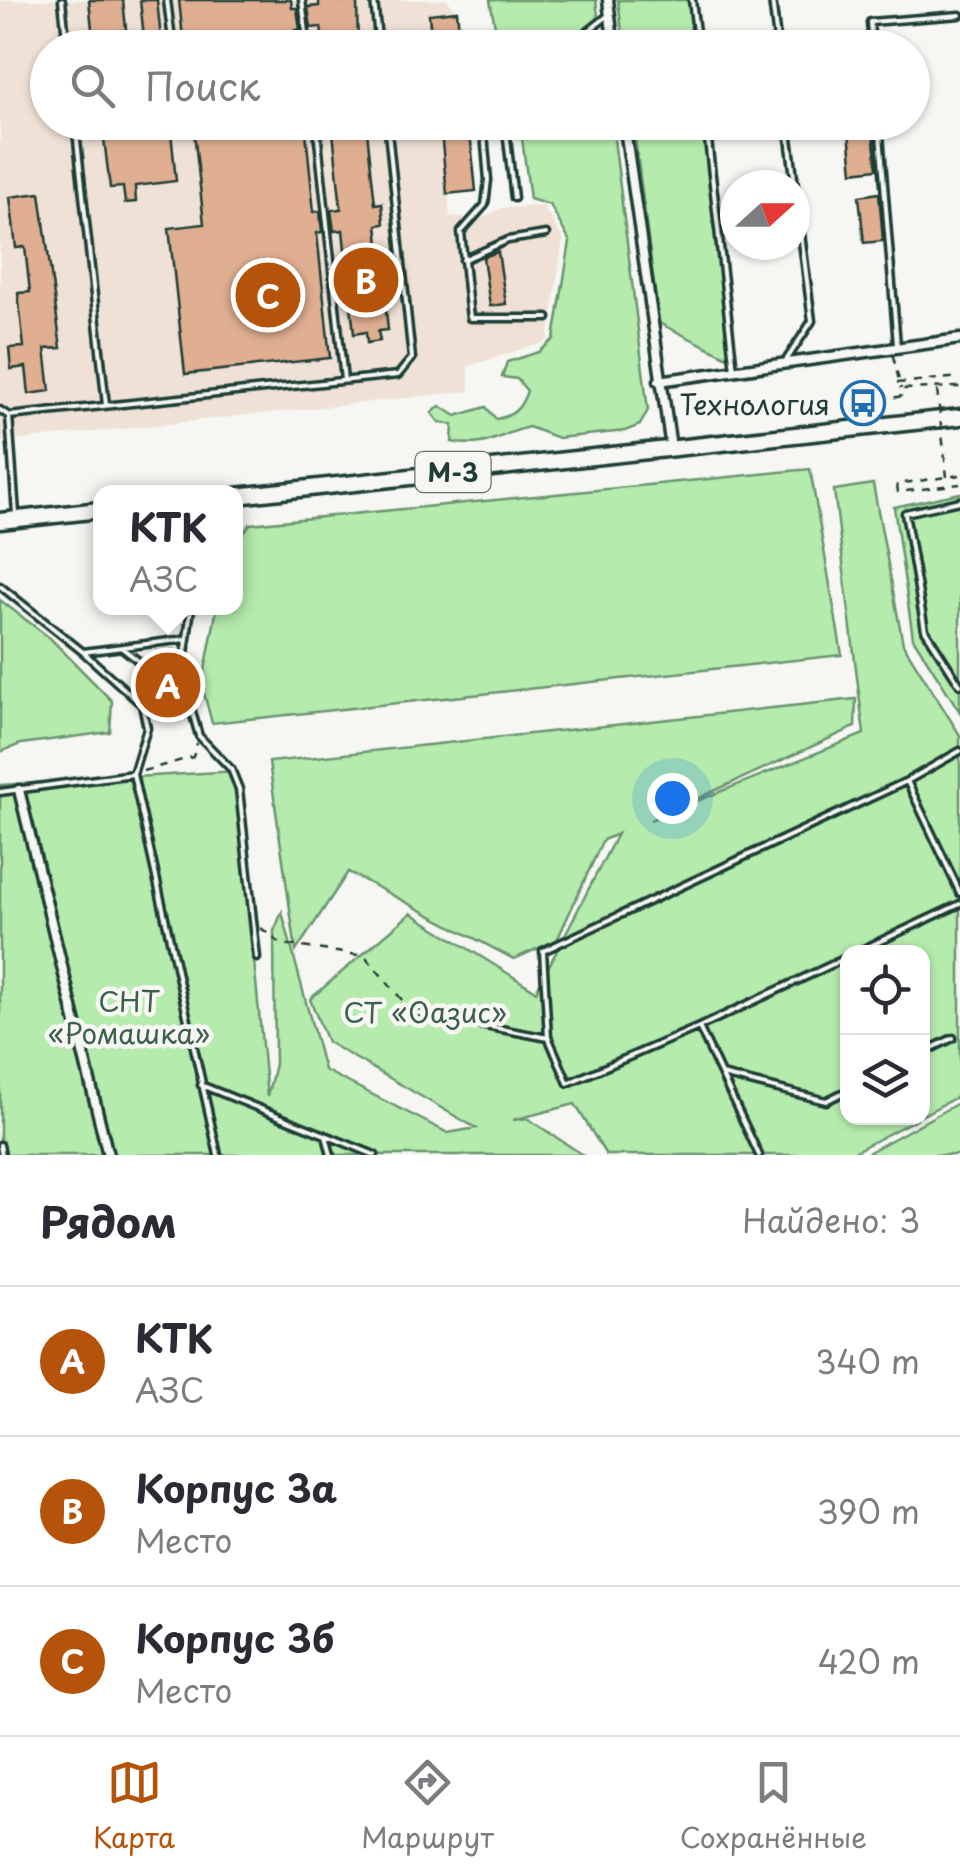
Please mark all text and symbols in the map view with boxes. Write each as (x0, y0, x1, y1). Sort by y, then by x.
search box (30, 30, 930, 140)
text: Поиск (145, 57, 260, 114)
icon: search (65, 58, 120, 113)
north arrow (720, 170, 810, 260)
pin: B (334, 242, 398, 318)
pin: C (236, 258, 300, 332)
bus stop icon: Технология (840, 380, 886, 426)
place label: Технология (679, 382, 830, 425)
road number: М-3 (416, 452, 490, 492)
popup (93, 485, 243, 615)
text: КТК (129, 498, 207, 555)
text: АЗС (129, 555, 199, 603)
pin: A (136, 648, 200, 722)
your location (647, 773, 698, 824)
map controls (840, 945, 930, 1125)
button: locate (840, 945, 930, 1035)
park label: СНТ «Ромашка» (48, 979, 210, 1054)
park label: СТ «Оазис» (343, 990, 507, 1033)
button: layers (840, 1035, 930, 1125)
text: Рядом (40, 1189, 177, 1252)
text: Найдено: 3 (742, 1196, 920, 1244)
text: КТК (135, 1309, 213, 1366)
text: A (60, 1337, 85, 1385)
text: 340 m (815, 1337, 920, 1385)
text: АЗС (135, 1366, 204, 1414)
text: Корпус 3a (135, 1459, 337, 1516)
text: B (62, 1487, 83, 1535)
text: 390 m (817, 1487, 920, 1535)
text: Место (135, 1516, 232, 1564)
text: Корпус 3б (135, 1609, 335, 1666)
text: C (60, 1637, 85, 1685)
text: 420 m (818, 1637, 920, 1685)
text: Место (135, 1666, 232, 1714)
tab: Карта (93, 1755, 175, 1858)
tab: Маршрут (361, 1755, 494, 1858)
tab: Сохранённые (680, 1755, 867, 1858)

